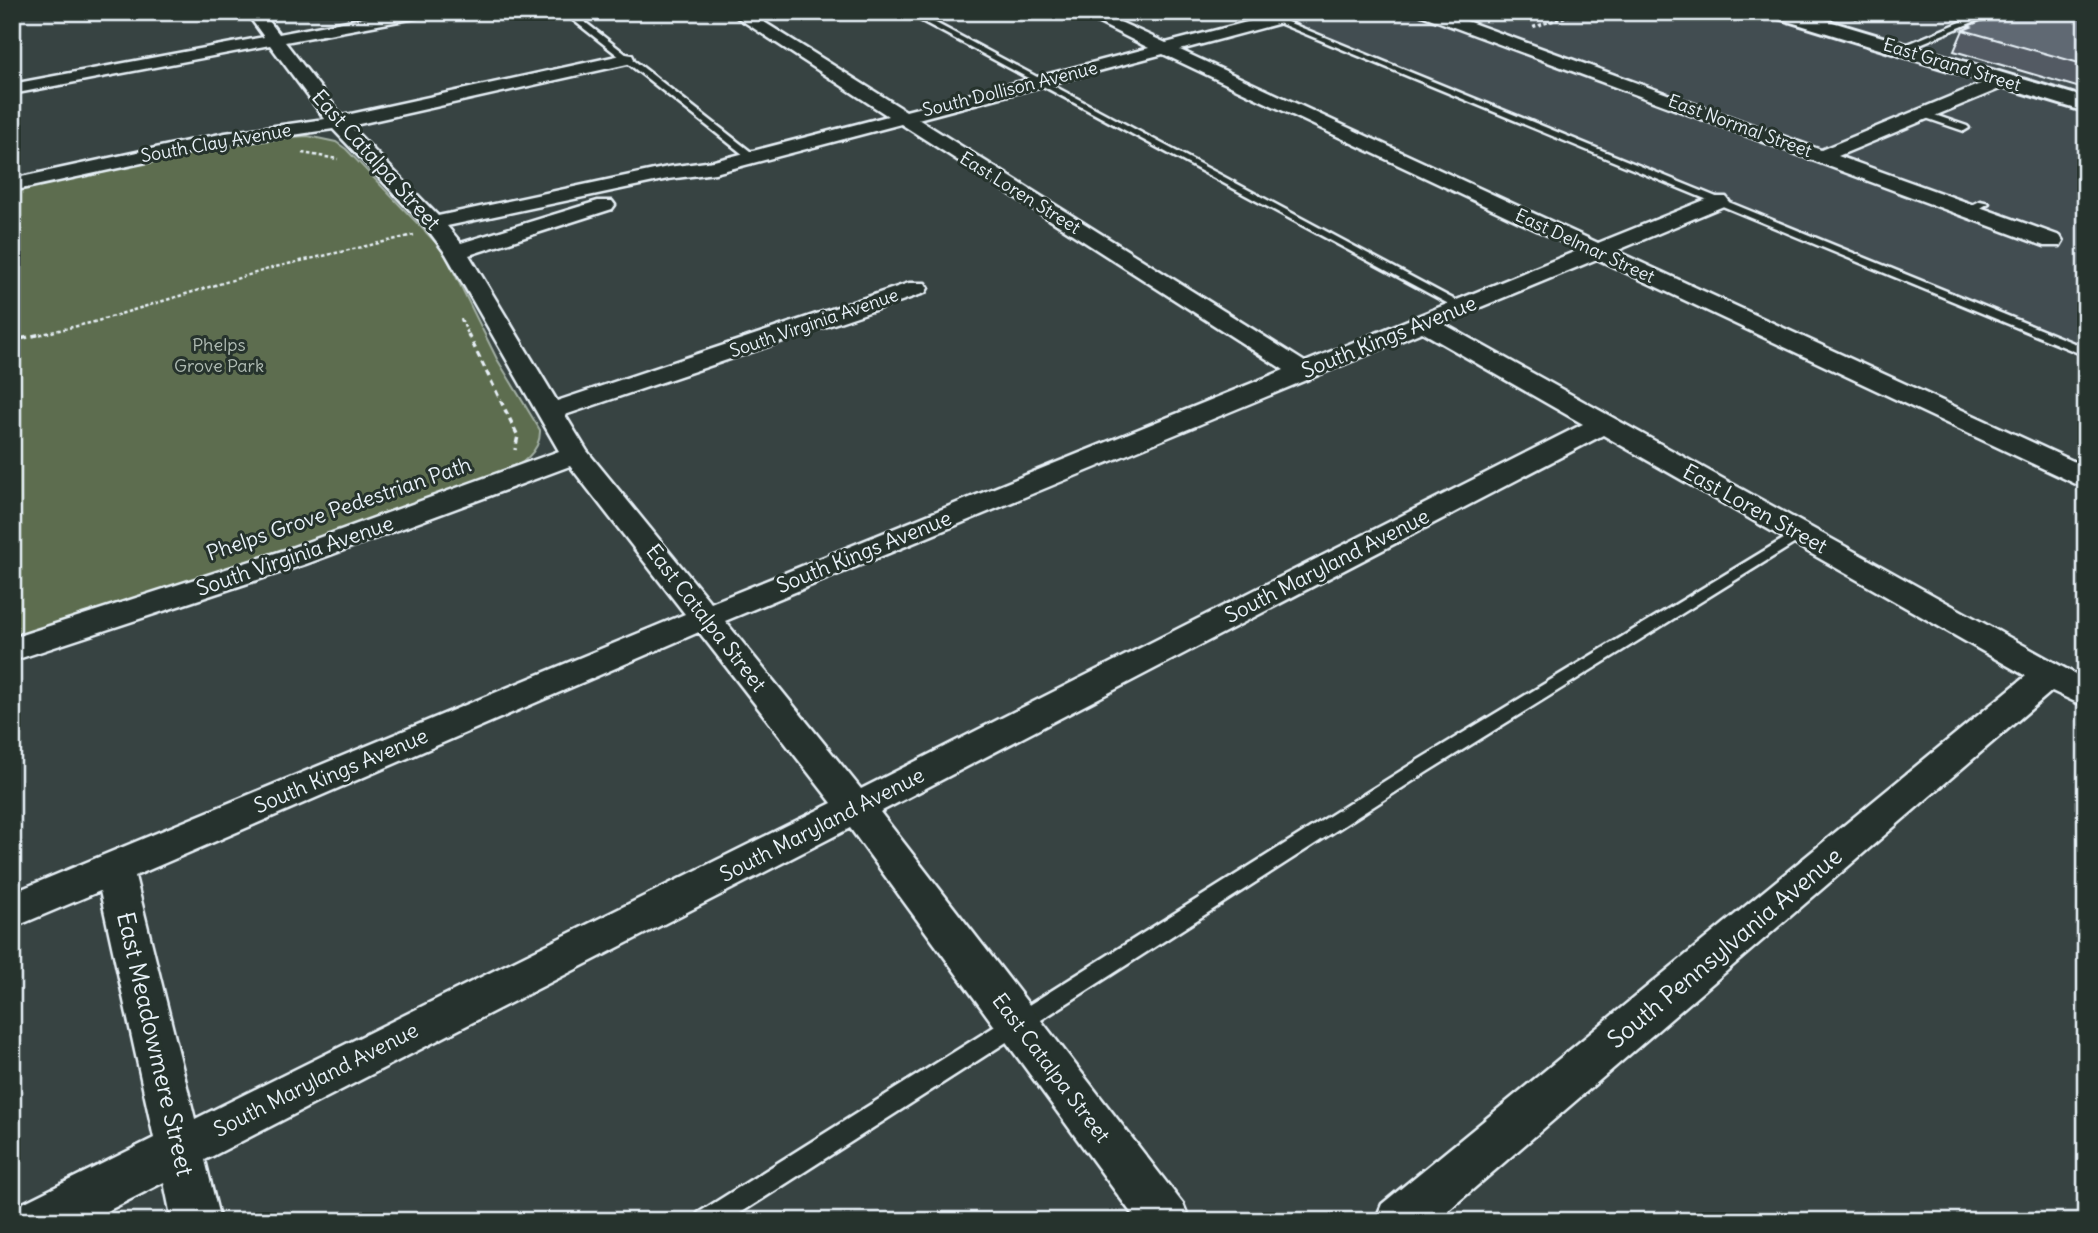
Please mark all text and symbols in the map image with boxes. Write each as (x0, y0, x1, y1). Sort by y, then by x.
street label: East Grand Street (1880, 33, 2024, 96)
street label: South Dollison Avenue (920, 56, 1100, 121)
street label: East Catalpa Street (306, 84, 447, 236)
street label: East Normal Street (1665, 89, 1815, 162)
street label: South Clay Avenue (139, 118, 293, 167)
street label: East Loren Street (956, 146, 1085, 239)
street label: East Delmar Street (1512, 203, 1659, 288)
street label: South Virginia Avenue (726, 283, 901, 362)
street label: South Kings Avenue (1297, 289, 1480, 384)
park label: Phelps Grove Park (174, 333, 264, 377)
street label: Phelps Grove Pedestrian Path (203, 450, 475, 567)
street label: East Loren Street (1678, 458, 1832, 559)
street label: South Maryland Avenue (1220, 502, 1434, 629)
street label: South Kings Avenue (772, 504, 955, 599)
street label: South Virginia Avenue (193, 509, 397, 602)
street label: East Catalpa Street (640, 538, 772, 697)
street label: South Kings Avenue (250, 722, 432, 819)
street label: South Maryland Avenue (715, 761, 929, 888)
street label: South Pennsylvania Avenue (1601, 840, 1848, 1054)
street label: East Meadowmere Street (111, 909, 201, 1179)
street label: East Catalpa Street (986, 988, 1116, 1148)
street label: South Maryland Avenue (209, 1016, 423, 1143)

